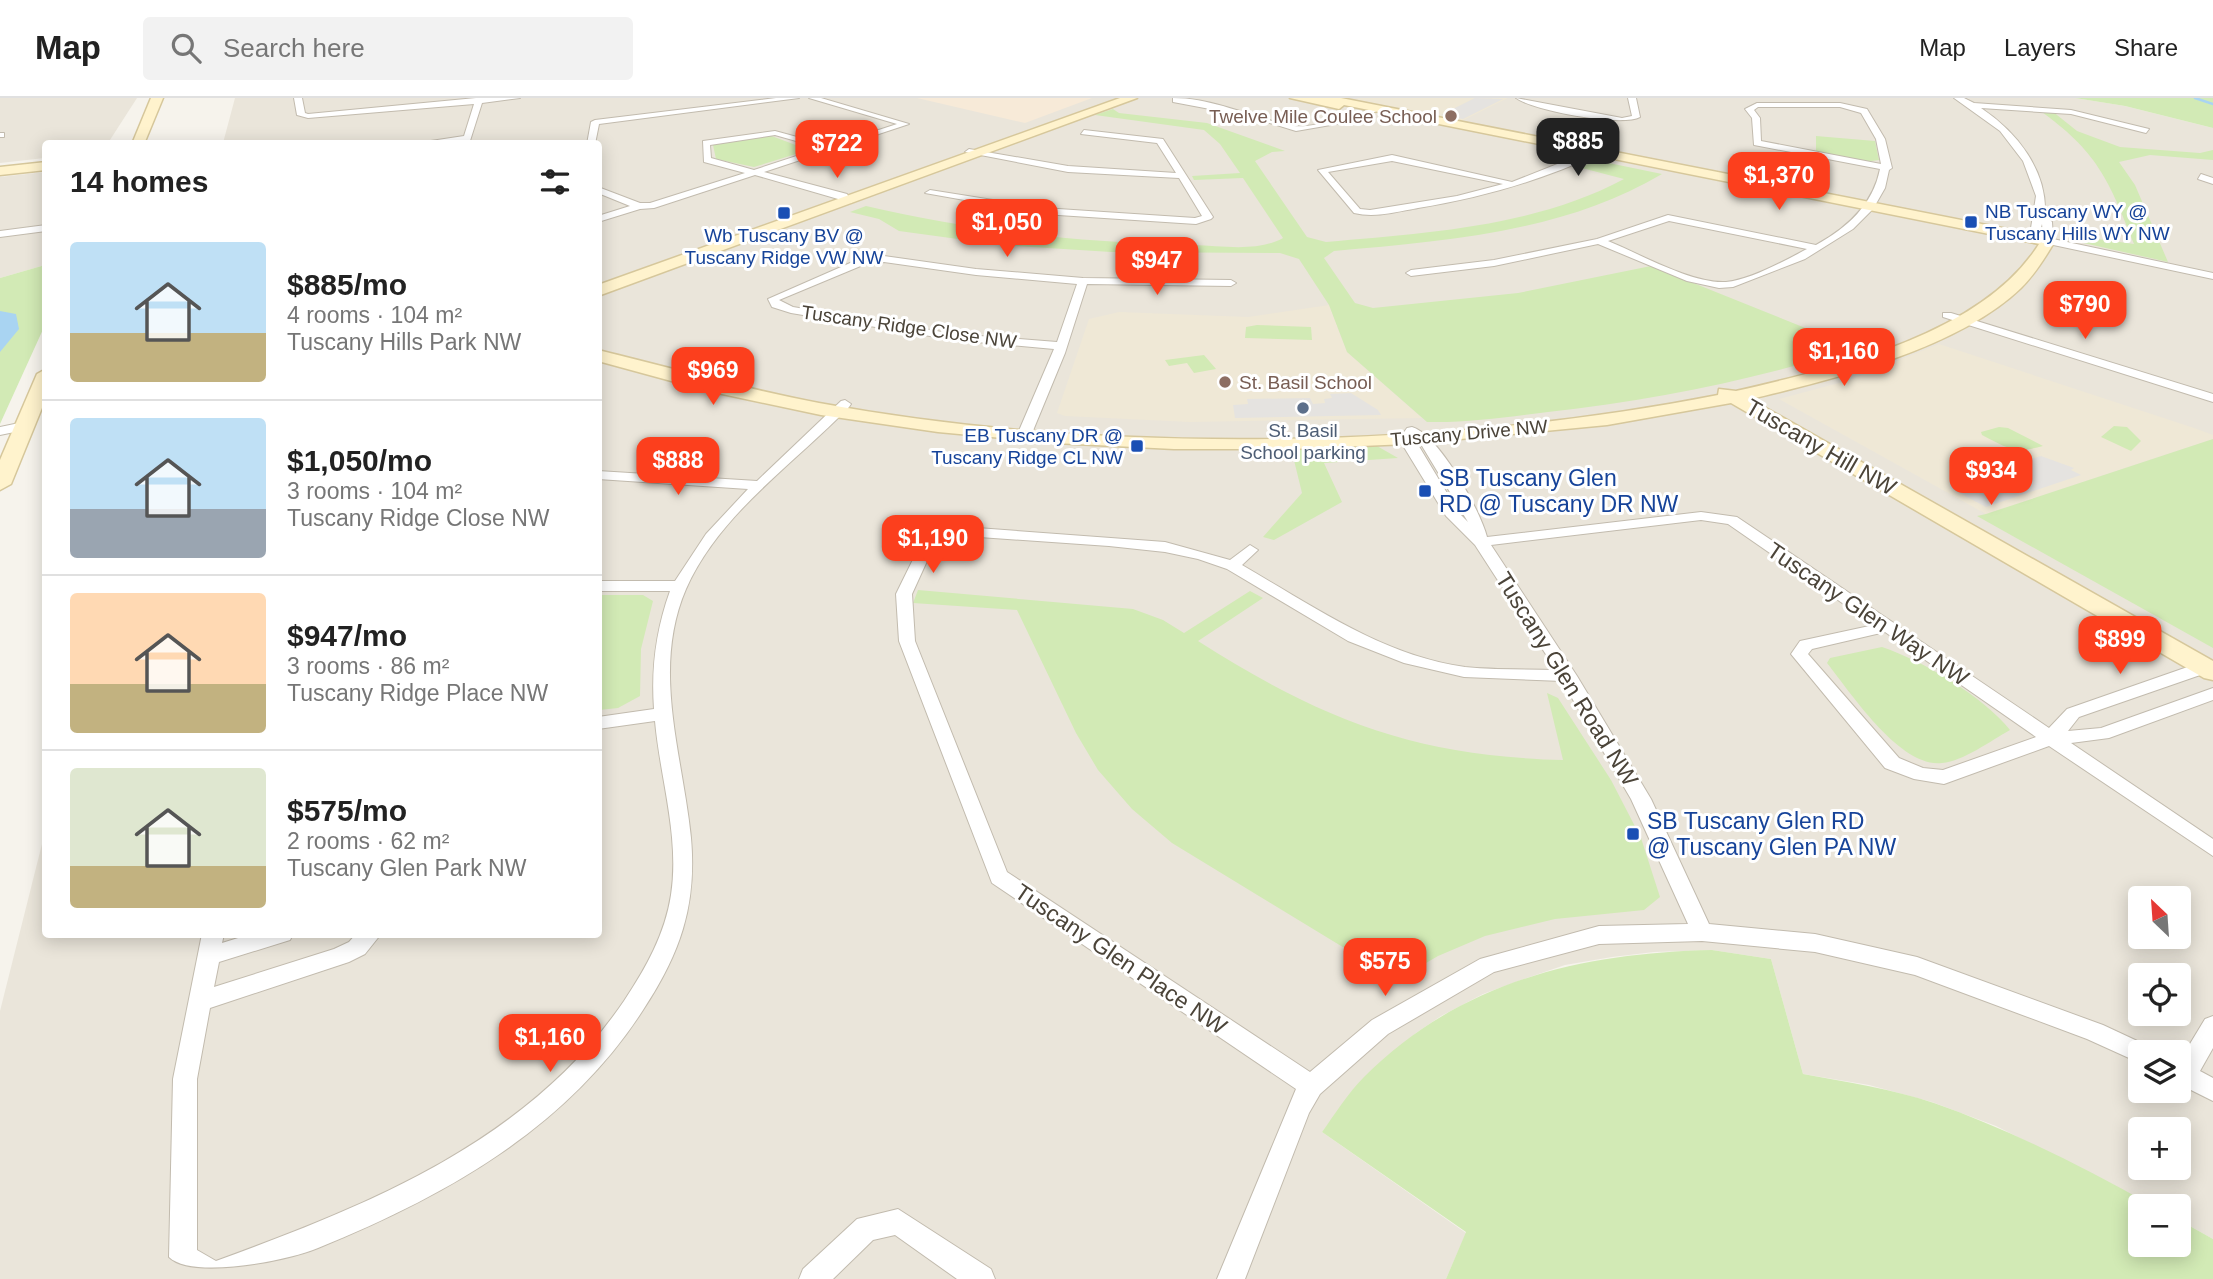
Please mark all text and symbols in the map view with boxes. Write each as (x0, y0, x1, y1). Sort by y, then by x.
search box (143, 17, 633, 80)
text: Map (35, 29, 101, 66)
icon: search (167, 29, 205, 67)
text: Search here (223, 33, 365, 63)
text: Map (1919, 34, 1966, 61)
text: Layers (2004, 34, 2076, 61)
text: Share (2114, 34, 2178, 61)
place label: Twelve Mile Coulee School (1209, 106, 1437, 127)
marker: Twelve Mile Coulee School (1443, 108, 1459, 124)
pin: $885 (1537, 118, 1619, 178)
pin: $722 (796, 120, 878, 180)
text: $885 (1552, 128, 1604, 154)
text: $722 (811, 130, 863, 156)
pin: $1,370 (1722, 152, 1836, 212)
text: $1,370 (1744, 162, 1814, 188)
icon: filters (536, 163, 574, 201)
text: 14 homes (70, 165, 208, 198)
pin: $1,050 (950, 200, 1064, 259)
place label: NB Tuscany WY @ Tuscany Hills WY NW (1985, 201, 2170, 244)
marker: Wb Tuscany BV @ Tuscany Ridge VW NW (776, 205, 792, 221)
text: $1,050 (972, 209, 1042, 235)
marker: NB Tuscany WY @ Tuscany Hills WY NW (1963, 214, 1979, 230)
place label: Wb Tuscany BV @ Tuscany Ridge VW NW (685, 225, 883, 268)
pin: $947 (1116, 238, 1198, 297)
text: $947 (1131, 247, 1183, 273)
text: $885/mo (287, 268, 407, 301)
icon: home (126, 270, 210, 354)
pin: $790 (2044, 282, 2126, 341)
text: $790 (2059, 291, 2111, 317)
text: 4 rooms · 104 m² (287, 302, 462, 328)
street label: Tuscany Ridge Close NW (800, 302, 1018, 352)
pin: $1,160 (1787, 328, 1901, 388)
text: Tuscany Hills Park NW (287, 329, 521, 355)
text: $1,160 (1809, 338, 1879, 364)
pin: $969 (672, 348, 754, 407)
text: $969 (687, 357, 739, 383)
place label: St. Basil School (1239, 372, 1372, 393)
marker: St. Basil School (1217, 374, 1233, 390)
street label: Tuscany Hill NW (1741, 393, 1901, 501)
marker: St. Basil School parking (1295, 400, 1311, 416)
street label: Tuscany Drive NW (1390, 416, 1549, 450)
place label: St. Basil School parking (1240, 420, 1366, 463)
place label: EB Tuscany DR @ Tuscany Ridge CL NW (931, 425, 1123, 468)
pin: $888 (637, 438, 719, 497)
marker: EB Tuscany DR @ Tuscany Ridge CL NW (1129, 438, 1145, 454)
text: $1,050/mo (287, 444, 432, 477)
icon: home (126, 446, 210, 530)
text: $888 (652, 447, 704, 473)
pin: $934 (1950, 448, 2032, 507)
text: $934 (1965, 457, 2017, 483)
place label: SB Tuscany Glen RD @ Tuscany DR NW (1439, 465, 1679, 517)
text: 3 rooms · 104 m² (287, 478, 462, 504)
marker: SB Tuscany Glen RD @ Tuscany DR NW (1417, 483, 1433, 499)
text: Tuscany Ridge Close NW (287, 505, 549, 531)
pin: $1,190 (876, 516, 990, 575)
text: $1,190 (898, 525, 968, 551)
street label: Tuscany Glen Way NW (1762, 537, 1974, 691)
street label: Tuscany Glen Road NW (1490, 567, 1644, 791)
pin: $899 (2079, 616, 2161, 676)
text: $947/mo (287, 619, 407, 652)
icon: home (126, 621, 210, 705)
text: $899 (2094, 626, 2146, 652)
text: 3 rooms · 86 m² (287, 653, 449, 679)
text: Tuscany Ridge Place NW (287, 680, 548, 706)
text: $575/mo (287, 794, 407, 827)
icon: home (126, 796, 210, 880)
place label: SB Tuscany Glen RD @ Tuscany Glen PA NW (1647, 808, 1896, 860)
marker: SB Tuscany Glen RD @ Tuscany Glen PA NW (1625, 826, 1641, 842)
text: 2 rooms · 62 m² (287, 828, 449, 854)
text: Tuscany Glen Park NW (287, 855, 526, 881)
street label: Tuscany Glen Place NW (1010, 878, 1232, 1040)
north arrow (2128, 886, 2191, 948)
map controls (2128, 886, 2191, 1257)
pin: $575 (1344, 939, 1426, 998)
text: $575 (1359, 948, 1411, 974)
button: locate (2128, 963, 2191, 1026)
pin: $1,160 (493, 1014, 607, 1074)
text: $1,160 (515, 1024, 585, 1050)
button: layers (2128, 1040, 2191, 1103)
button: + (2128, 1117, 2191, 1180)
button: − (2128, 1194, 2191, 1257)

